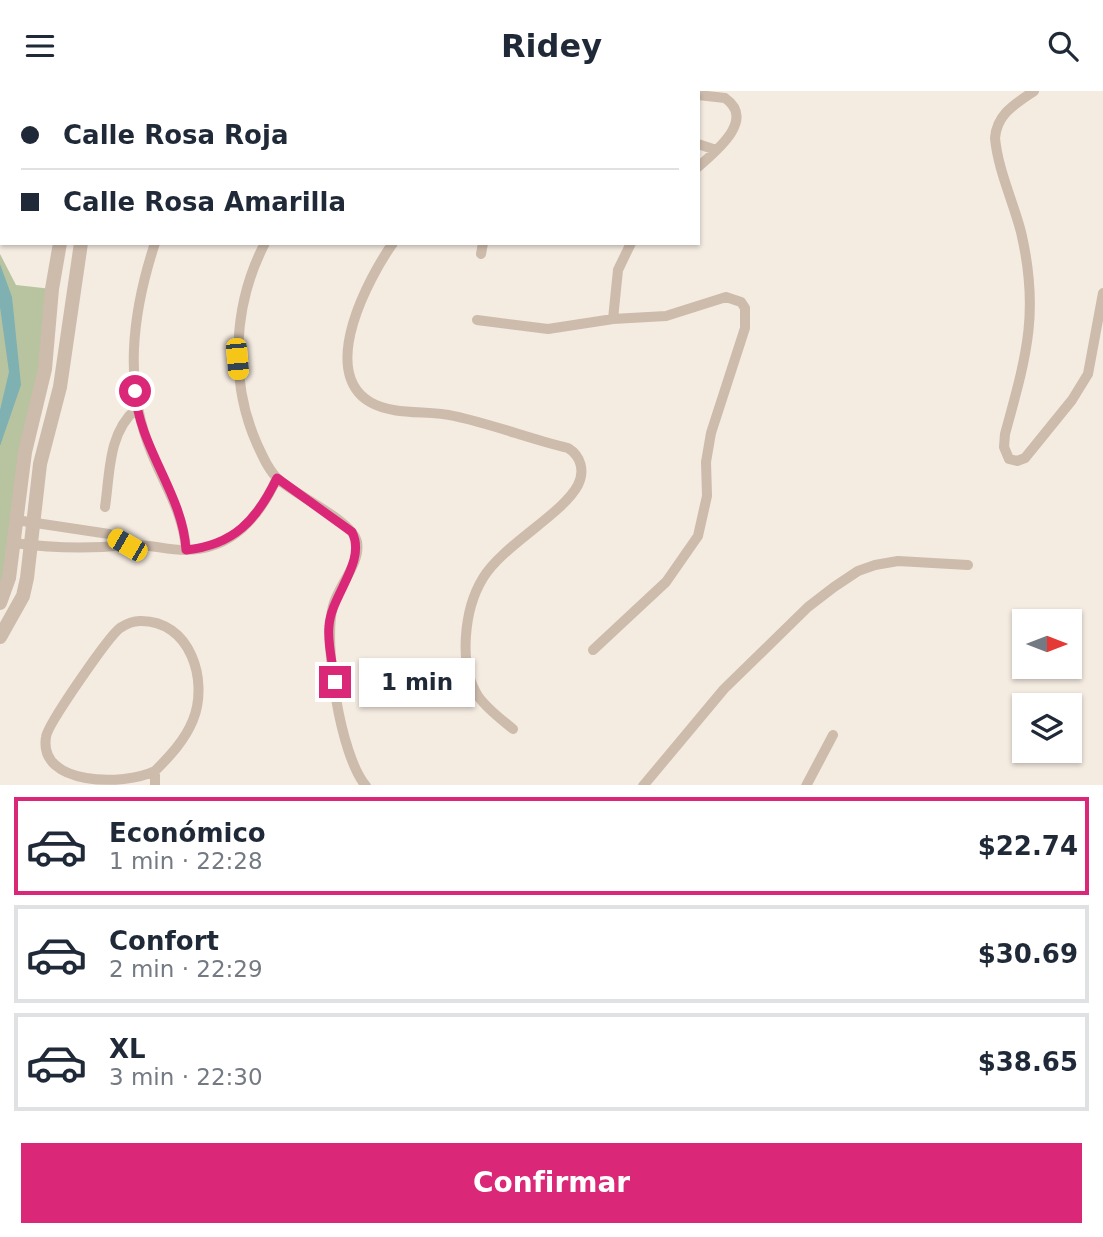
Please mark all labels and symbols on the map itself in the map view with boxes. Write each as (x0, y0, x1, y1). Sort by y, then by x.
car (225, 337, 250, 381)
route start (119, 375, 151, 407)
car (104, 525, 151, 565)
north arrow (1012, 609, 1082, 679)
callout: 1 min (360, 657, 475, 707)
route end (319, 666, 351, 698)

